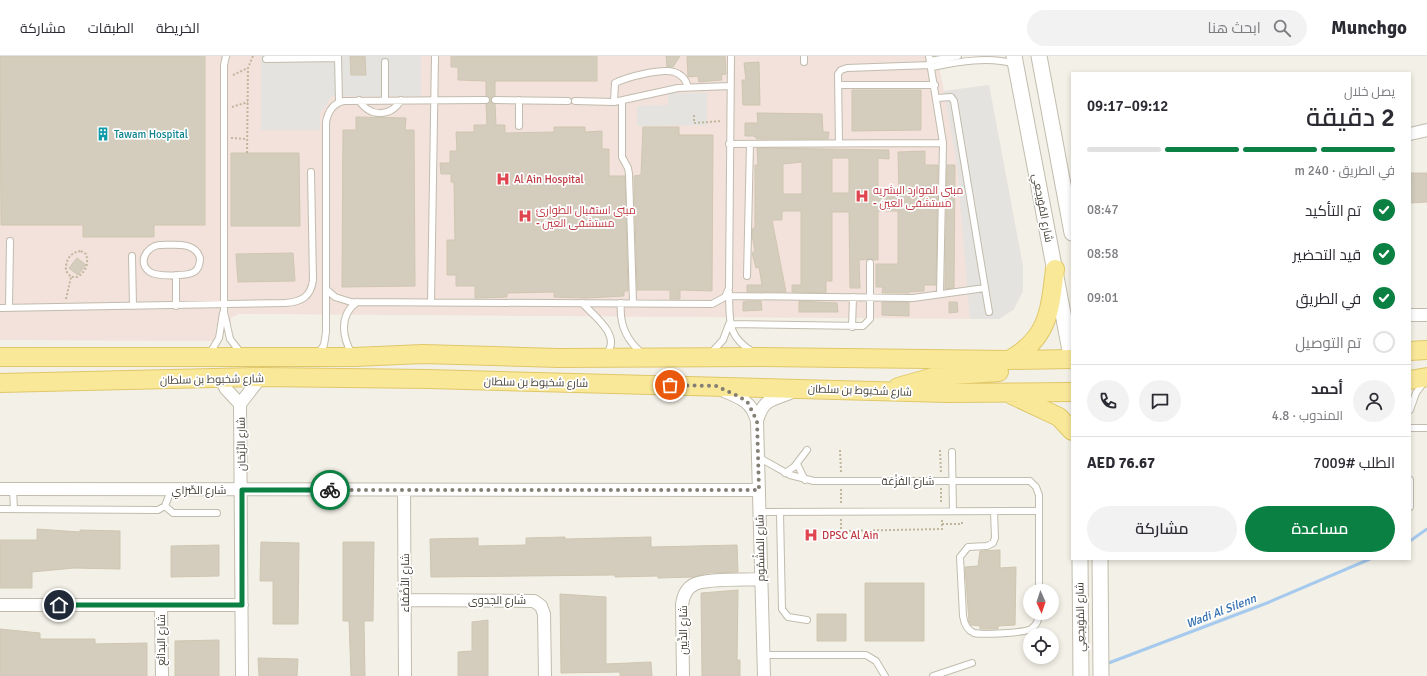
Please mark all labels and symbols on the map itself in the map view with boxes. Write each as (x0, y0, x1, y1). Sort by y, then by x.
building icon: Tawam Hospital (95, 126, 111, 142)
place label: Tawam Hospital (114, 128, 188, 141)
hospital icon: Al Ain Hospital (495, 171, 511, 187)
place label: Al Ain Hospital (514, 173, 584, 186)
street label: شارع المُوَيجعِي (1028, 173, 1056, 244)
place label: مبنى الموارد البشريه - مستشفى العين (873, 184, 963, 210)
hospital icon: مبنى الموارد البشريه - مستشفى العين (854, 188, 870, 204)
place label: مبنى استقبال الطوارئ - مستشفى العين (536, 204, 636, 230)
hospital icon: مبنى استقبال الطوارئ - مستشفى العين (517, 208, 533, 224)
pin (653, 368, 687, 402)
street label: شارع شخبوط بن سلطان (160, 372, 264, 388)
street label: شارع شخبوط بن سلطان (484, 375, 588, 391)
street label: شارع شخبوط بن سلطان (808, 382, 912, 400)
street label: شارع الرَّيْحَان (235, 417, 249, 471)
courier (310, 470, 350, 510)
street label: شارع الفَزْعَة (882, 474, 934, 489)
street label: شارع الصِّرَاي (172, 484, 226, 499)
street label: شارع المَشْمُوم (750, 514, 769, 582)
hospital icon: DPSC Al Ain (803, 527, 819, 543)
place label: DPSC Al Ain (822, 529, 878, 542)
street label: شارع الأَصْفَاء (398, 553, 413, 613)
street label: شارع المُوَيجعِي (1073, 582, 1090, 652)
north arrow (1023, 584, 1059, 620)
pin (42, 588, 76, 622)
water label: Wadi Al Silenn (1184, 591, 1259, 632)
street label: شارع الجدوى (468, 594, 526, 608)
street label: شارع الدِّيين (676, 605, 691, 655)
street label: شارع البدائع (155, 614, 169, 666)

